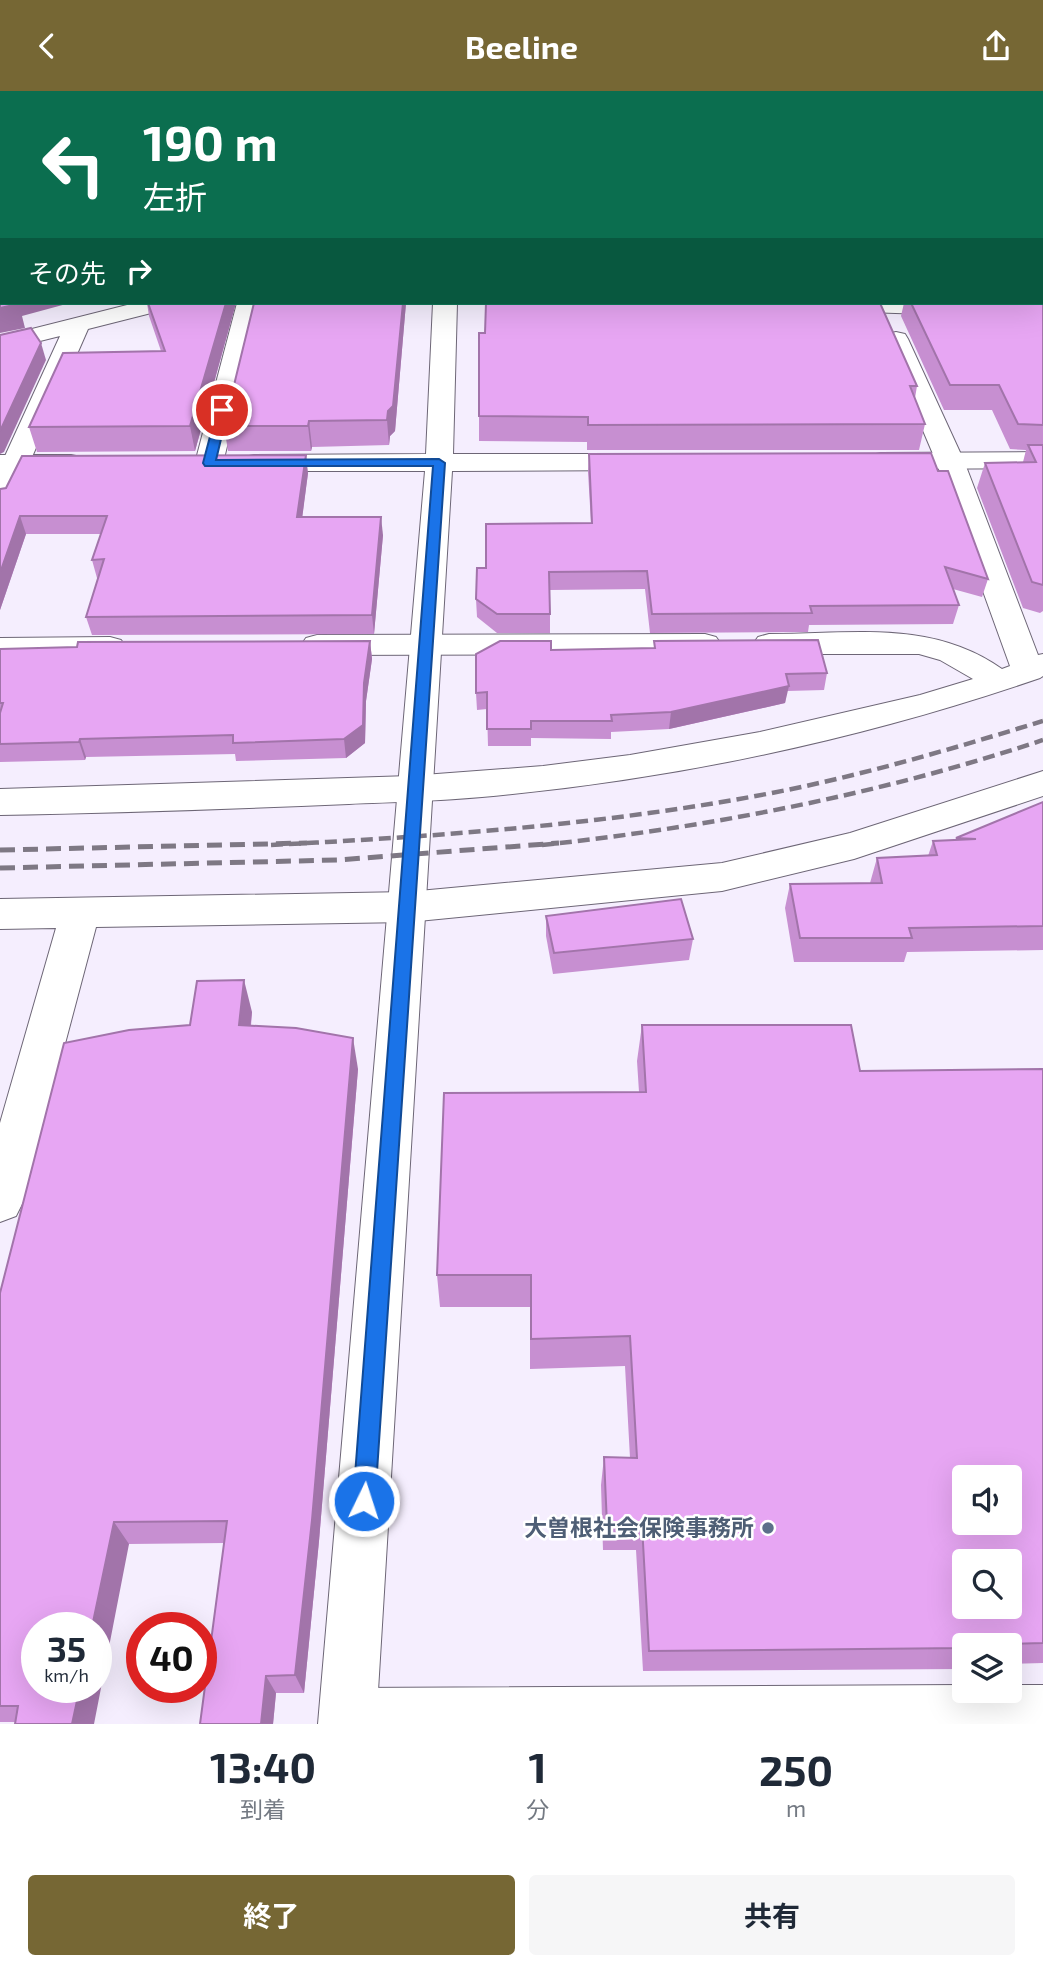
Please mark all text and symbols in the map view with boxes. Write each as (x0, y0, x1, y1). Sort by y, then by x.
icon: back (28, 27, 66, 65)
text: Beeline (465, 27, 578, 65)
icon: share (977, 27, 1015, 65)
text: 190 m (143, 112, 278, 171)
icon: left (28, 119, 119, 210)
text: 左折 (143, 177, 207, 215)
icon: right (120, 252, 158, 290)
text: その先 (28, 257, 106, 288)
pin (192, 380, 252, 440)
icon: arrive (203, 391, 241, 429)
position arrow (327, 1464, 401, 1538)
map controls (952, 1465, 1022, 1703)
button: sound (952, 1465, 1022, 1535)
place label: 大曽根社会保険事務所 (524, 1513, 754, 1541)
marker: 大曽根社会保険事務所 (760, 1520, 776, 1536)
button: search (952, 1549, 1022, 1619)
speed limit sign: 40 (126, 1612, 217, 1703)
text: 35 (47, 1627, 86, 1669)
button: layers (952, 1633, 1022, 1703)
text: km/h (44, 1664, 89, 1686)
text: 13:40 (210, 1741, 316, 1791)
text: 1 (528, 1741, 547, 1791)
text: 250 (759, 1744, 833, 1794)
text: m (786, 1794, 806, 1822)
text: 到着 (240, 1795, 286, 1823)
text: 分 (526, 1795, 549, 1823)
button: 終了 (28, 1875, 515, 1955)
button: 共有 (529, 1875, 1015, 1955)

